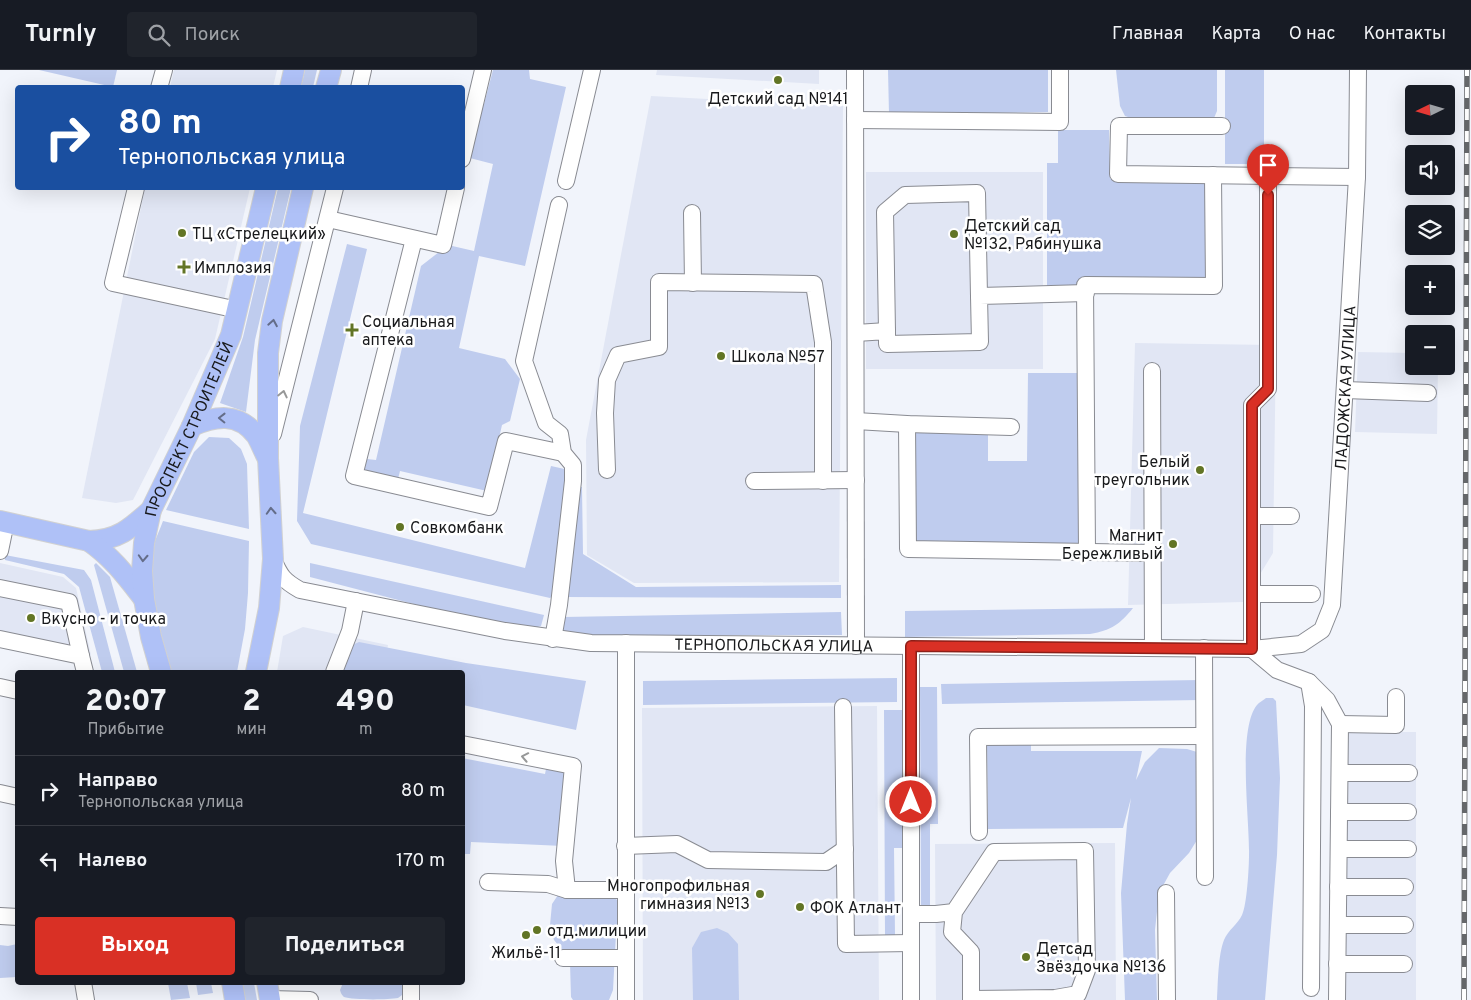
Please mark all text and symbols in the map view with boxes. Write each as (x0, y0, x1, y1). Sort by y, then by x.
search box (127, 12, 477, 57)
text: Turnly (25, 20, 97, 50)
icon: search (145, 21, 173, 49)
text: Поиск (185, 23, 240, 47)
text: Главная (1112, 23, 1183, 46)
text: Карта (1211, 23, 1261, 46)
text: О нас (1289, 23, 1335, 46)
text: Контакты (1363, 23, 1446, 46)
marker: Детский сад №141 (772, 74, 784, 86)
north arrow (1405, 85, 1455, 135)
map controls (1405, 85, 1455, 375)
place label: Детский сад №141 (708, 90, 848, 110)
text: 80 m (118, 102, 202, 146)
icon: right (35, 105, 100, 170)
pin (1247, 144, 1289, 195)
text: Тернопольская улица (118, 145, 345, 172)
button: sound (1405, 145, 1455, 195)
icon: arrive (1254, 151, 1282, 179)
button: layers (1405, 205, 1455, 255)
place label: Детский сад №132, Рябинушка (964, 217, 1101, 255)
place label: ТЦ «Стрелецкий» (192, 225, 326, 245)
marker: ТЦ «Стрелецкий» (176, 227, 188, 239)
marker: Детский сад №132, Рябинушка (948, 228, 960, 240)
place label: Имплозия (194, 259, 271, 279)
marker: Имплозия (178, 261, 190, 273)
button: + (1405, 265, 1455, 315)
street label: ЛАДОЖСКАЯ УЛИЦА (1332, 305, 1361, 471)
place label: Социальная аптека (362, 313, 455, 351)
one-way arrow (267, 318, 277, 327)
marker: Социальная аптека (346, 324, 358, 336)
button: − (1405, 325, 1455, 375)
street label: ПРОСПЕКТ СТРОИТЕЛЕЙ (142, 338, 239, 519)
place label: Школа №57 (731, 348, 825, 368)
marker: Школа №57 (715, 350, 727, 362)
one-way arrow (277, 390, 288, 399)
one-way arrow (217, 413, 225, 424)
place label: Белый треугольник (1094, 453, 1190, 491)
marker: Белый треугольник (1194, 464, 1206, 476)
one-way arrow (265, 506, 276, 514)
place label: Совкомбанк (410, 519, 504, 539)
marker: Совкомбанк (394, 521, 406, 533)
place label: Магнит Бережливый (1062, 527, 1163, 565)
marker: Магнит Бережливый (1167, 538, 1179, 550)
one-way arrow (137, 555, 148, 563)
place label: Вкусно - и точка (41, 610, 166, 630)
marker: Вкусно - и точка (25, 612, 37, 624)
street label: ТЕРНОПОЛЬСКАЯ УЛИЦА (674, 636, 874, 658)
text: 20:07 (85, 684, 166, 721)
text: 2 (242, 684, 261, 721)
text: 490 (336, 684, 395, 721)
text: Прибытие (87, 720, 164, 740)
text: мин (237, 720, 266, 740)
text: m (359, 720, 372, 740)
one-way arrow (521, 752, 530, 762)
text: Направо (78, 769, 158, 793)
position arrow (884, 775, 936, 827)
icon: right (35, 777, 63, 805)
text: 80 m (401, 779, 445, 803)
text: Тернопольская улица (78, 793, 243, 813)
icon: left (35, 847, 63, 875)
text: Налево (78, 849, 147, 873)
text: 170 m (396, 849, 445, 873)
place label: Многопрофильная гимназия №13 (607, 877, 750, 915)
marker: Многопрофильная гимназия №13 (754, 888, 766, 900)
place label: ФОК Атлант (810, 899, 901, 919)
marker: ФОК Атлант (794, 901, 806, 913)
button: Выход (35, 917, 235, 975)
button: Поделиться (245, 917, 445, 975)
place label: отд.милиции (547, 922, 647, 942)
marker: отд.милиции (531, 924, 543, 936)
marker: Жильё-11 (520, 929, 532, 941)
place label: Детсад Звёздочка №136 (1036, 940, 1166, 978)
place label: Жильё-11 (491, 944, 561, 964)
marker: Детсад Звёздочка №136 (1020, 951, 1032, 963)

